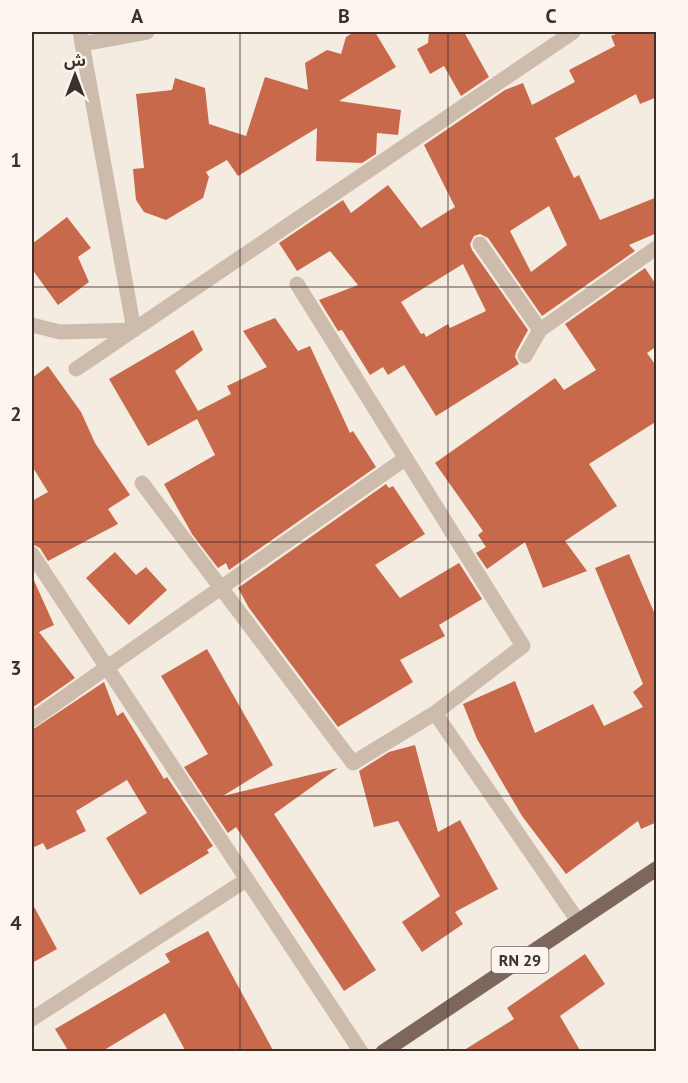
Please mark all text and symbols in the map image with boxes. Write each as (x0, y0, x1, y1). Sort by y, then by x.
text: A (131, 3, 144, 29)
text: B (338, 3, 350, 29)
text: C (545, 3, 557, 29)
north arrow (45, 45, 105, 105)
text: ش (64, 50, 86, 70)
text: 1 (10, 147, 22, 173)
text: 2 (10, 401, 22, 427)
text: 3 (10, 655, 22, 681)
text: 4 (10, 910, 22, 936)
road number: RN 29 (492, 947, 548, 973)

